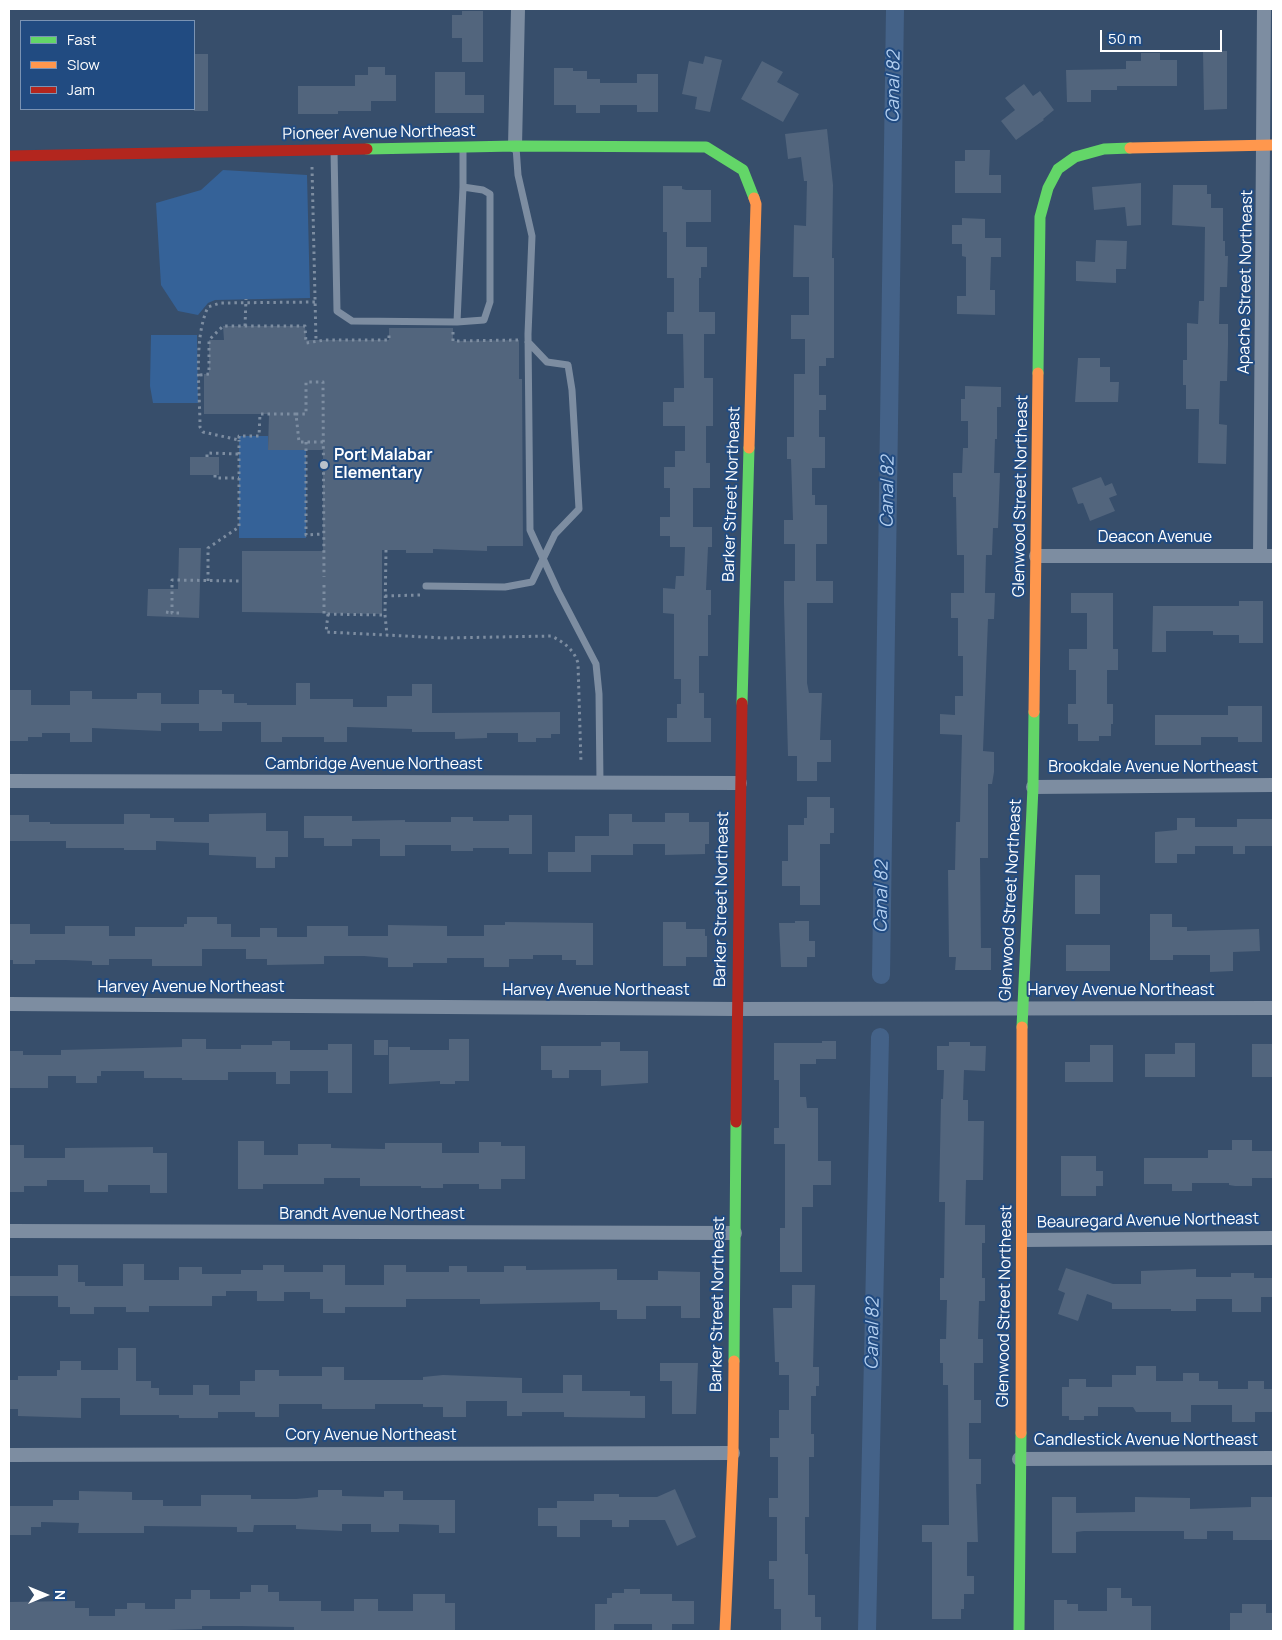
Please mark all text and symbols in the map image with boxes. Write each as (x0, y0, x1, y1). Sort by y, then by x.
legend (20, 20, 195, 110)
scale bar (1102, 20, 1224, 52)
text: 50 m (1108, 28, 1142, 49)
text: Fast (67, 29, 96, 50)
water label: Canal 82 (883, 51, 905, 123)
text: Slow (67, 54, 100, 75)
text: Jam (67, 79, 95, 100)
street label: Pioneer Avenue Northeast (282, 122, 476, 144)
street label: Apache Street Northeast (1235, 190, 1257, 374)
street label: Glenwood Street Northeast (1010, 395, 1032, 597)
street label: Barker Street Northeast (719, 406, 745, 582)
place label: Port Malabar Elementary (334, 446, 433, 484)
water label: Canal 82 (877, 456, 899, 528)
marker: Port Malabar Elementary (318, 459, 330, 471)
street label: Deacon Avenue (1098, 528, 1212, 548)
street label: Cambridge Avenue Northeast (265, 755, 483, 775)
street label: Brookdale Avenue Northeast (1048, 758, 1258, 778)
street label: Glenwood Street Northeast (996, 798, 1026, 1002)
street label: Barker Street Northeast (711, 811, 733, 987)
water label: Canal 82 (871, 861, 893, 933)
street label: Harvey Avenue Northeast (97, 978, 285, 998)
street label: Harvey Avenue Northeast (502, 981, 690, 1001)
street label: Harvey Avenue Northeast (1027, 981, 1215, 1001)
street label: Brandt Avenue Northeast (279, 1205, 465, 1225)
street label: Glenwood Street Northeast (994, 1205, 1016, 1407)
street label: Beauregard Avenue Northeast (1037, 1209, 1259, 1233)
street label: Barker Street Northeast (707, 1216, 729, 1392)
water label: Canal 82 (862, 1298, 884, 1370)
street label: Cory Avenue Northeast (285, 1426, 457, 1446)
street label: Candlestick Avenue Northeast (1034, 1431, 1258, 1451)
north arrow (20, 1570, 70, 1620)
text: N (51, 1590, 70, 1600)

